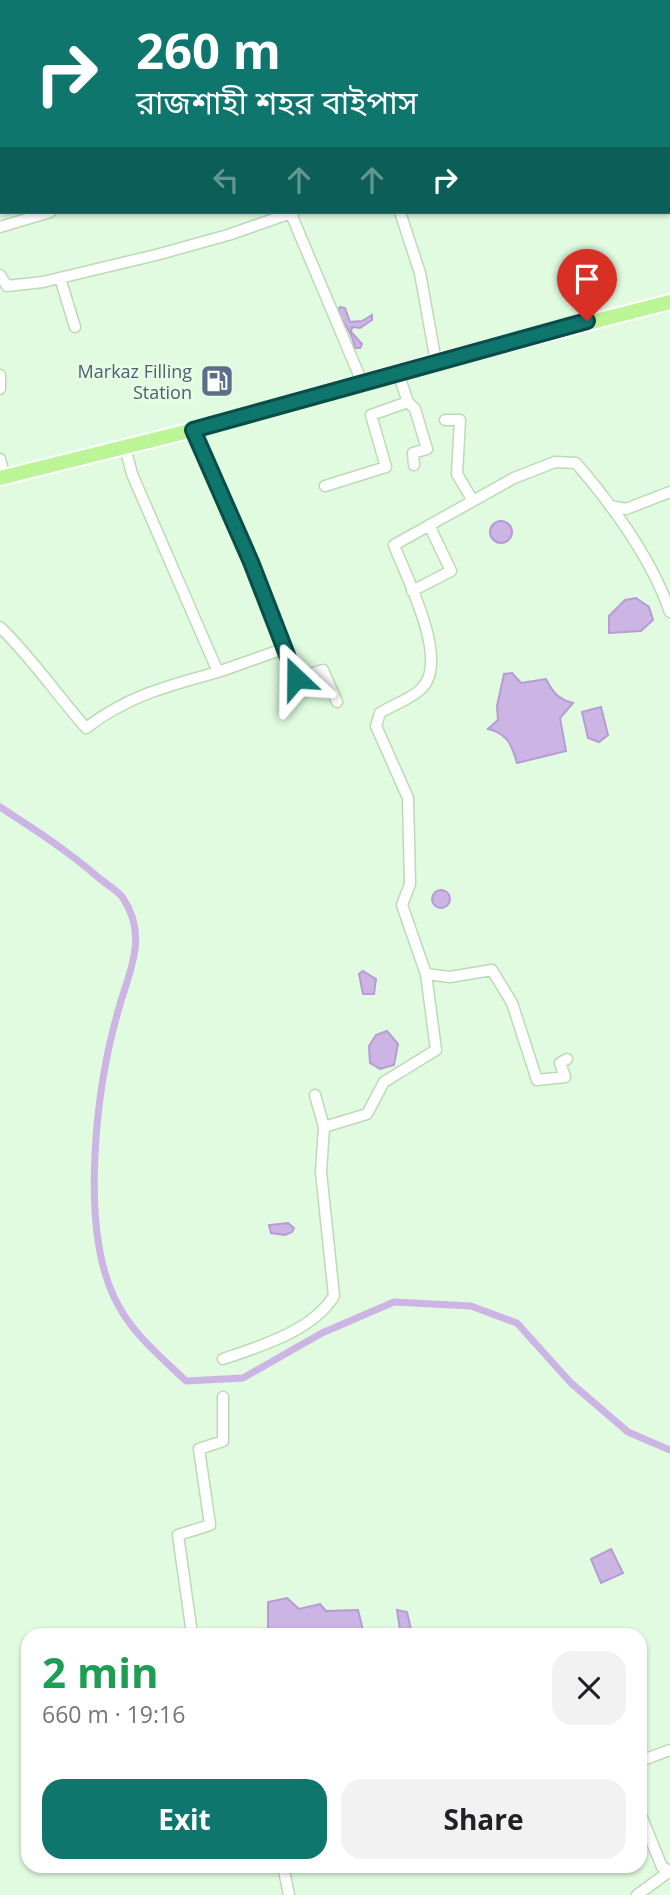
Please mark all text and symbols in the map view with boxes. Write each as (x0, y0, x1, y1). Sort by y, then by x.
text: 260 m (136, 17, 281, 83)
icon: right (21, 28, 112, 119)
text: রাজশাহী শহর বাইপাস (136, 80, 418, 123)
icon: left (207, 161, 245, 199)
icon: ahead (280, 161, 318, 199)
icon: ahead (353, 161, 391, 199)
icon: right (426, 161, 464, 199)
pin (557, 249, 617, 321)
icon: arrive (568, 260, 606, 298)
place label: Markaz Filling Station (78, 359, 192, 404)
fuel station icon: Markaz Filling Station (198, 362, 236, 400)
position arrow (259, 641, 333, 715)
text: 2 min (42, 1643, 159, 1700)
button: close (552, 1651, 626, 1725)
text: 660 m · 19:16 (42, 1698, 185, 1730)
button: Exit (42, 1779, 327, 1859)
button: Share (341, 1779, 626, 1859)

